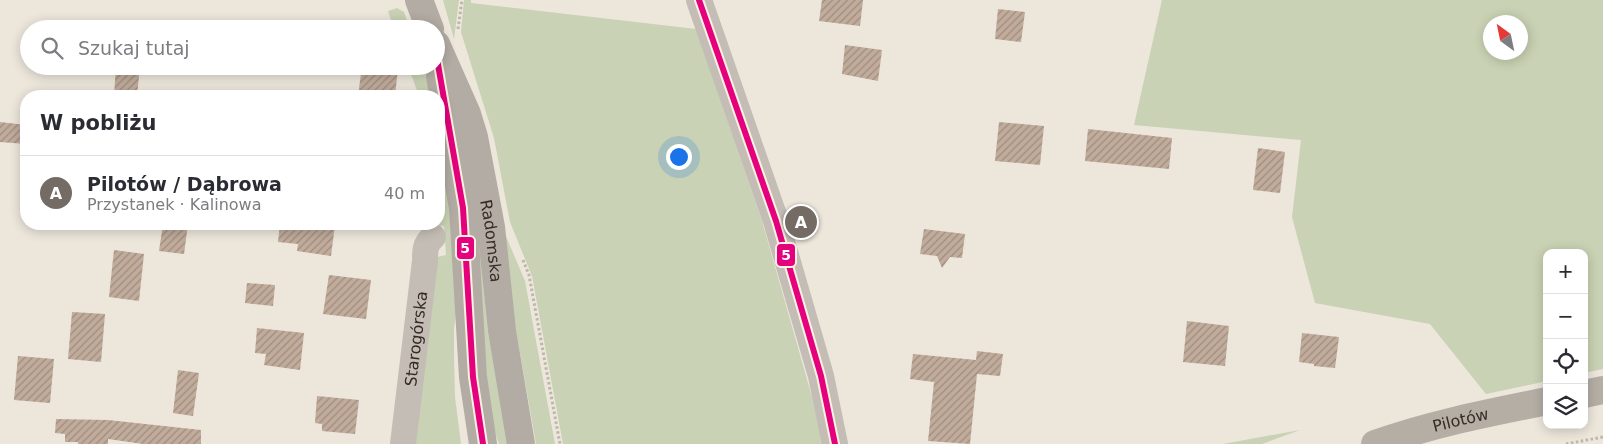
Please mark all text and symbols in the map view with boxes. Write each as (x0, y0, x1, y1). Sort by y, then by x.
north arrow (1483, 15, 1528, 60)
search box (20, 20, 445, 75)
icon: search (38, 34, 66, 62)
text: Szukaj tutaj (78, 37, 190, 59)
text: W pobliżu (40, 111, 157, 135)
your location (666, 144, 692, 170)
text: Pilotów / Dąbrowa (87, 173, 282, 195)
text: A (50, 184, 62, 203)
text: 40 m (384, 184, 425, 203)
text: Przystanek · Kalinowa (87, 195, 261, 214)
street label: Radomska (476, 198, 506, 283)
pin: A (785, 203, 817, 241)
line badge: 5 (456, 236, 475, 260)
text: 5 (460, 240, 470, 256)
line badge: 5 (776, 243, 796, 267)
text: 5 (781, 247, 791, 263)
map controls (1543, 249, 1588, 429)
button: + (1543, 249, 1588, 294)
street label: Starogórska (401, 290, 431, 388)
button: − (1543, 294, 1588, 339)
button: locate (1543, 339, 1588, 384)
button: layers (1543, 384, 1588, 429)
street label: Pilotów (1430, 404, 1490, 436)

